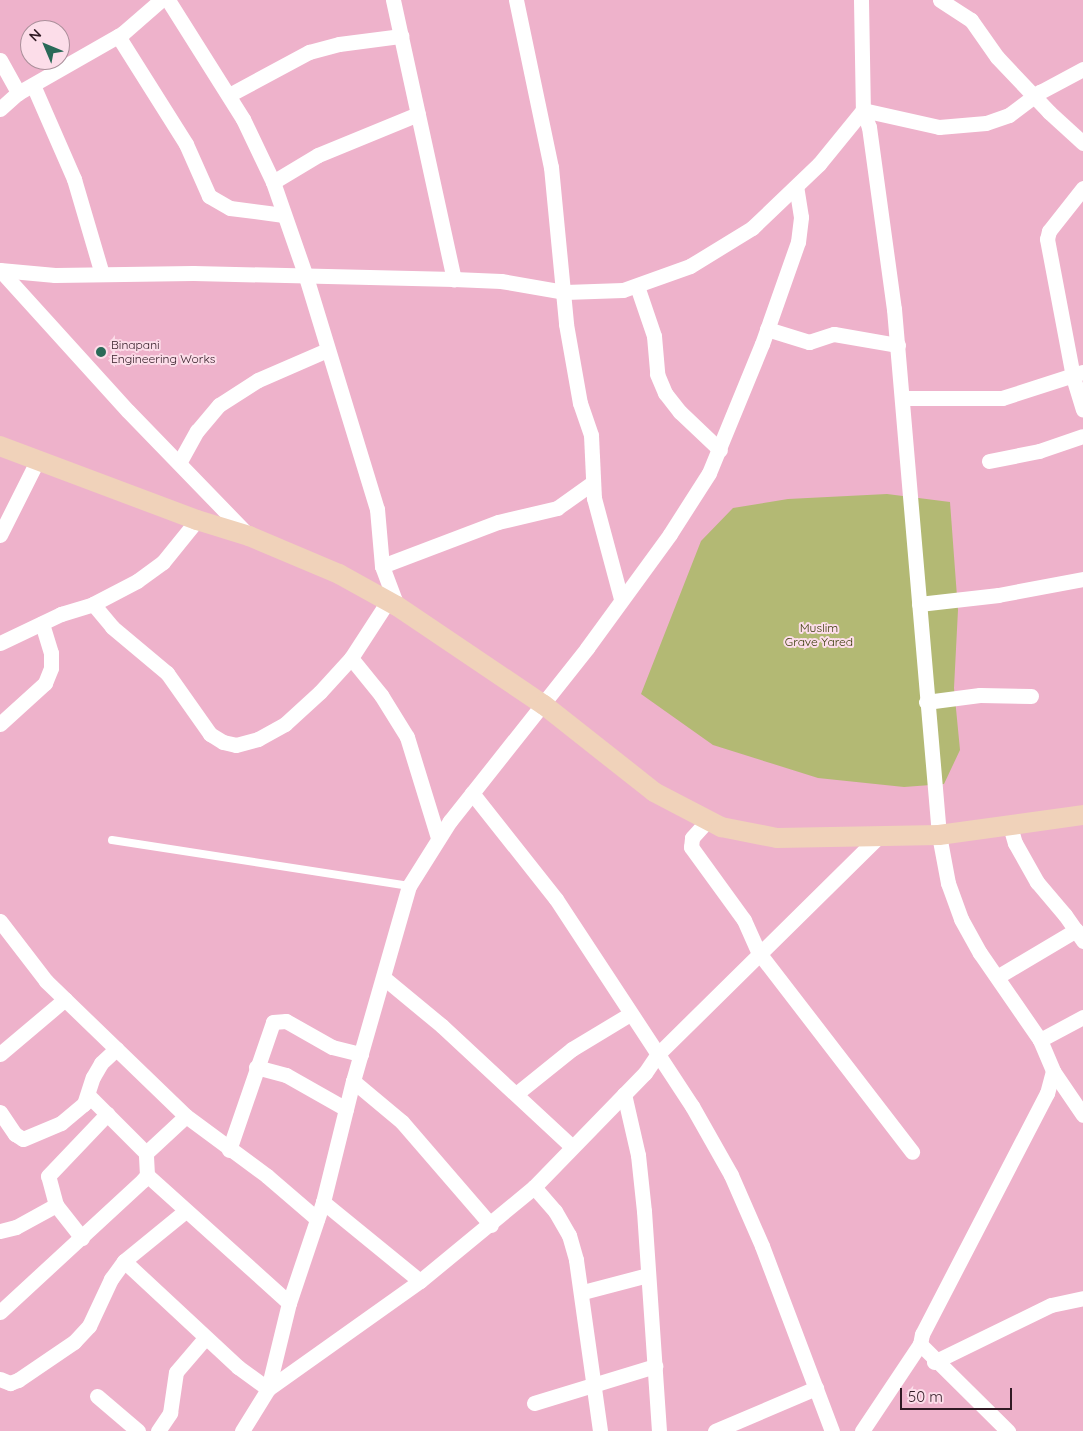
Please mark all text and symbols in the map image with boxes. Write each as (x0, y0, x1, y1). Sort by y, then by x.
north arrow (20, 20, 70, 70)
text: N (25, 25, 45, 45)
place label: Binapani Engineering Works (111, 338, 215, 366)
marker: Binapani Engineering Works (95, 346, 107, 358)
park label: Muslim Grave Yared (785, 621, 853, 649)
scale bar (903, 1378, 1016, 1410)
text: 50 m (908, 1387, 943, 1406)

